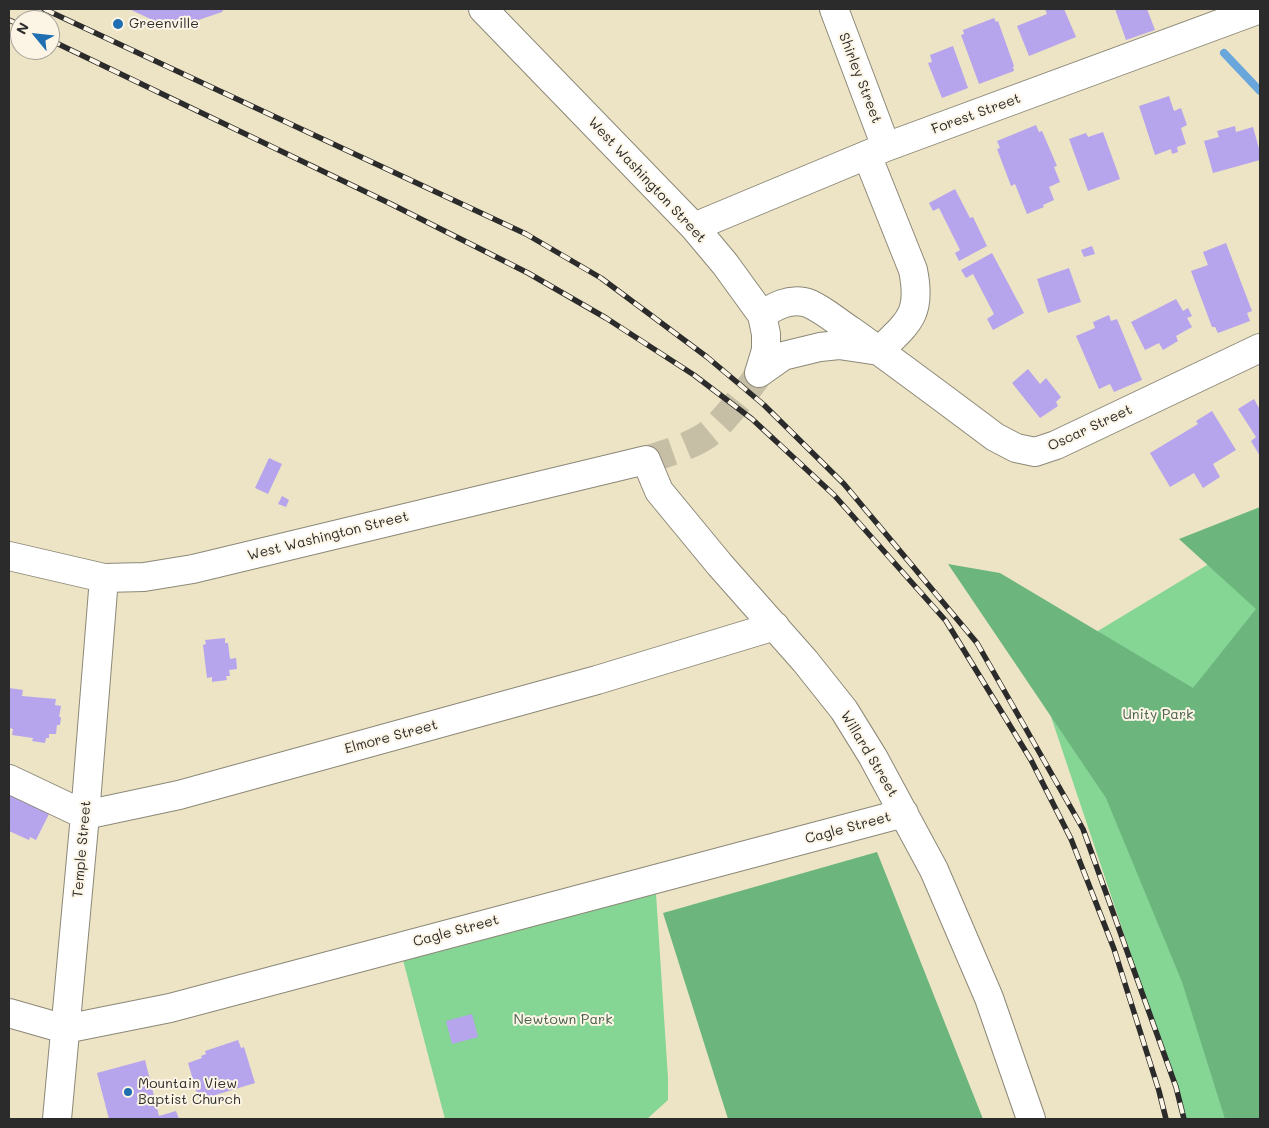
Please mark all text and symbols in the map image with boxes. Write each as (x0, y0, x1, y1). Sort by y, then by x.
north arrow (10, 10, 60, 60)
place label: Greenville (129, 16, 199, 32)
marker: Greenville (111, 17, 125, 31)
text: N (11, 19, 33, 37)
street label: Shirley Street (835, 30, 885, 126)
street label: Forest Street (929, 90, 1023, 138)
street label: West Washington Street (584, 114, 710, 246)
street label: Oscar Street (1045, 401, 1135, 455)
street label: West Washington Street (246, 508, 410, 564)
park label: Unity Park (1122, 707, 1194, 723)
street label: Willard Street (837, 708, 901, 800)
street label: Elmore Street (343, 716, 439, 758)
street label: Temple Street (69, 800, 95, 898)
street label: Cagle Street (803, 808, 893, 848)
street label: Cagle Street (411, 911, 501, 951)
park label: Newtown Park (513, 1012, 613, 1028)
place label: Mountain View Baptist Church (138, 1076, 241, 1108)
marker: Mountain View Baptist Church (122, 1086, 134, 1098)

